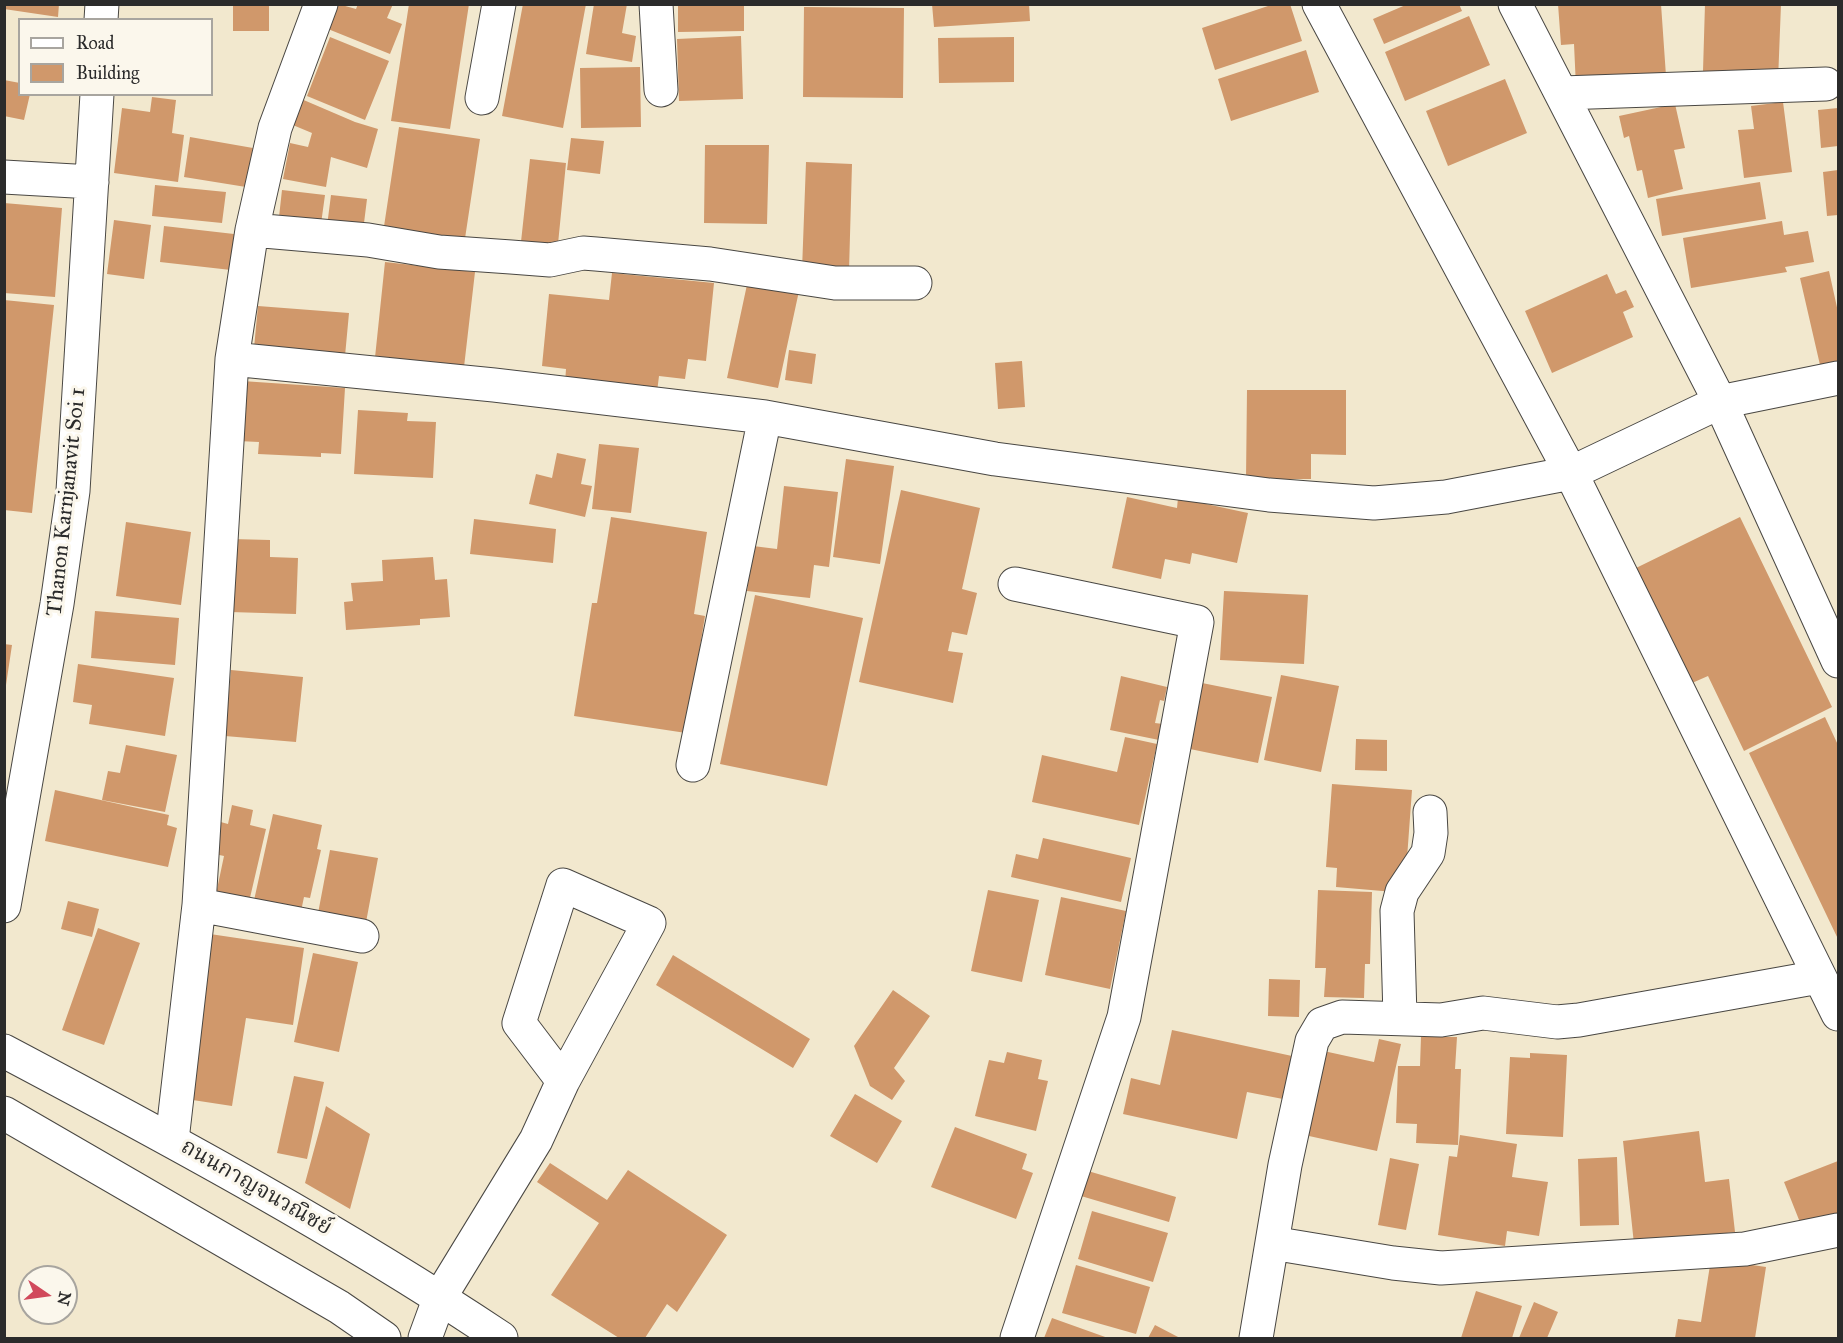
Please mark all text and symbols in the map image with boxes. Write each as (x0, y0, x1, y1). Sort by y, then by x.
legend (18, 18, 213, 96)
text: Road (76, 32, 114, 54)
text: Building (76, 62, 139, 84)
street label: Thanon Karnjanavit Soi 1 (42, 386, 92, 618)
street label: ถนนกาญจนวณิชย์ (176, 1134, 336, 1242)
north arrow (18, 1265, 78, 1325)
text: N (53, 1290, 75, 1307)

